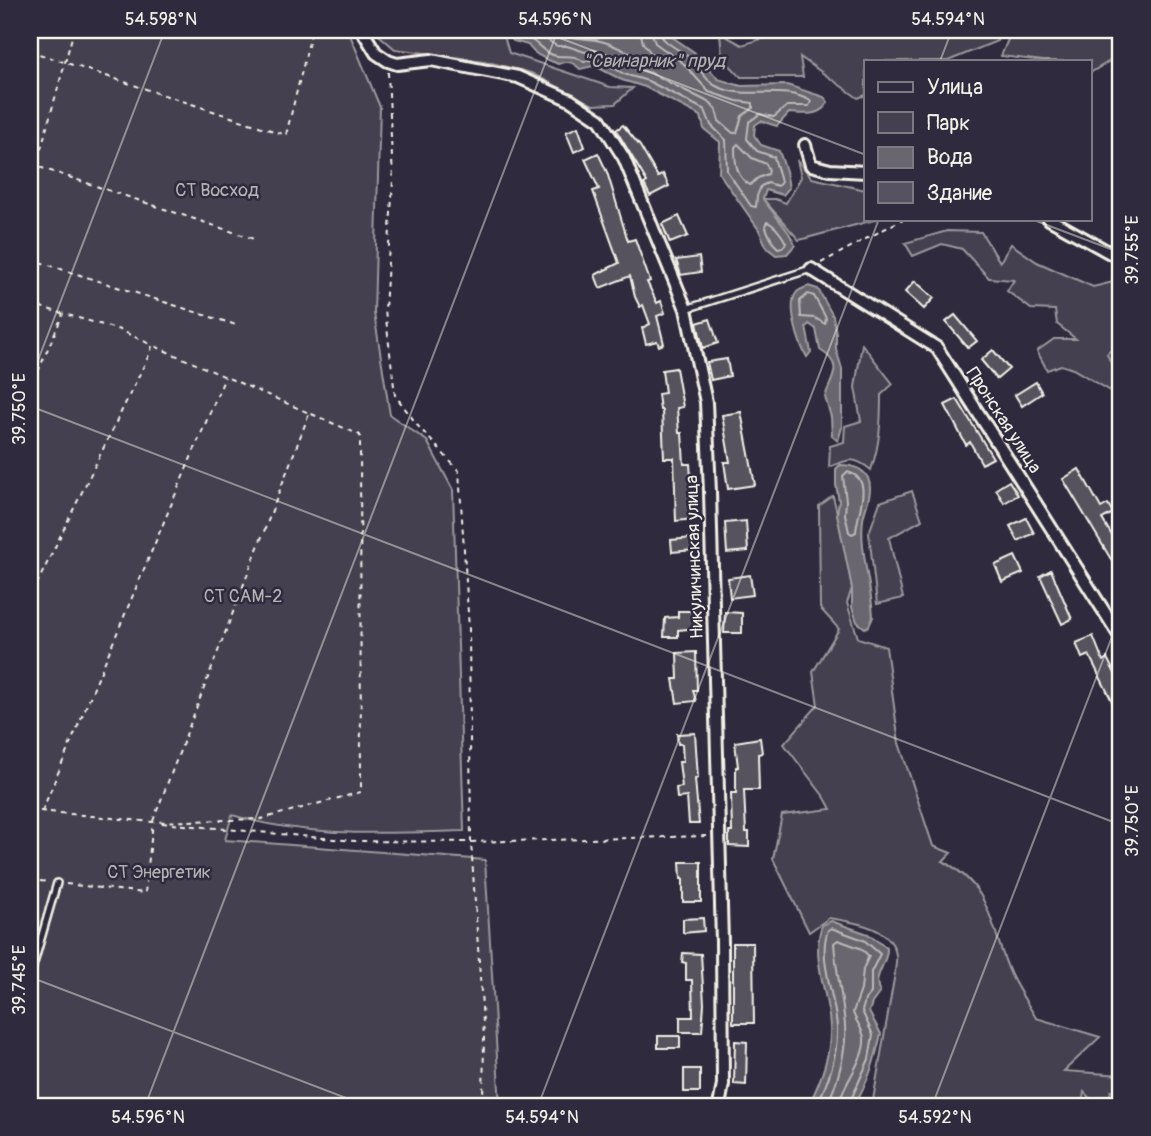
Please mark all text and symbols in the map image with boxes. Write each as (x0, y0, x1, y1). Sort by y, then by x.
text: 54.598°N (125, 8, 197, 31)
text: 54.596°N (518, 8, 592, 31)
text: 54.594°N (911, 8, 985, 31)
water label: "Свинарник" пруд (583, 49, 727, 73)
legend (864, 60, 1092, 220)
text: Улица (927, 74, 983, 101)
text: Парк (927, 110, 970, 137)
text: Вода (927, 144, 973, 171)
park label: СТ Восход (175, 179, 259, 202)
text: Здание (927, 180, 993, 207)
text: 39.755°E (1121, 215, 1144, 285)
street label: Пронская улица (961, 363, 1046, 478)
text: 39.750°E (8, 373, 31, 445)
street label: Никуличинская улица (680, 475, 709, 639)
park label: СТ САМ-2 (204, 585, 282, 608)
text: 39.750°E (1121, 785, 1144, 857)
park label: СТ Энергетик (107, 861, 211, 884)
text: 39.745°E (8, 945, 31, 1015)
text: 54.596°N (111, 1106, 185, 1129)
text: 54.594°N (505, 1106, 579, 1129)
text: 54.592°N (898, 1106, 972, 1129)

